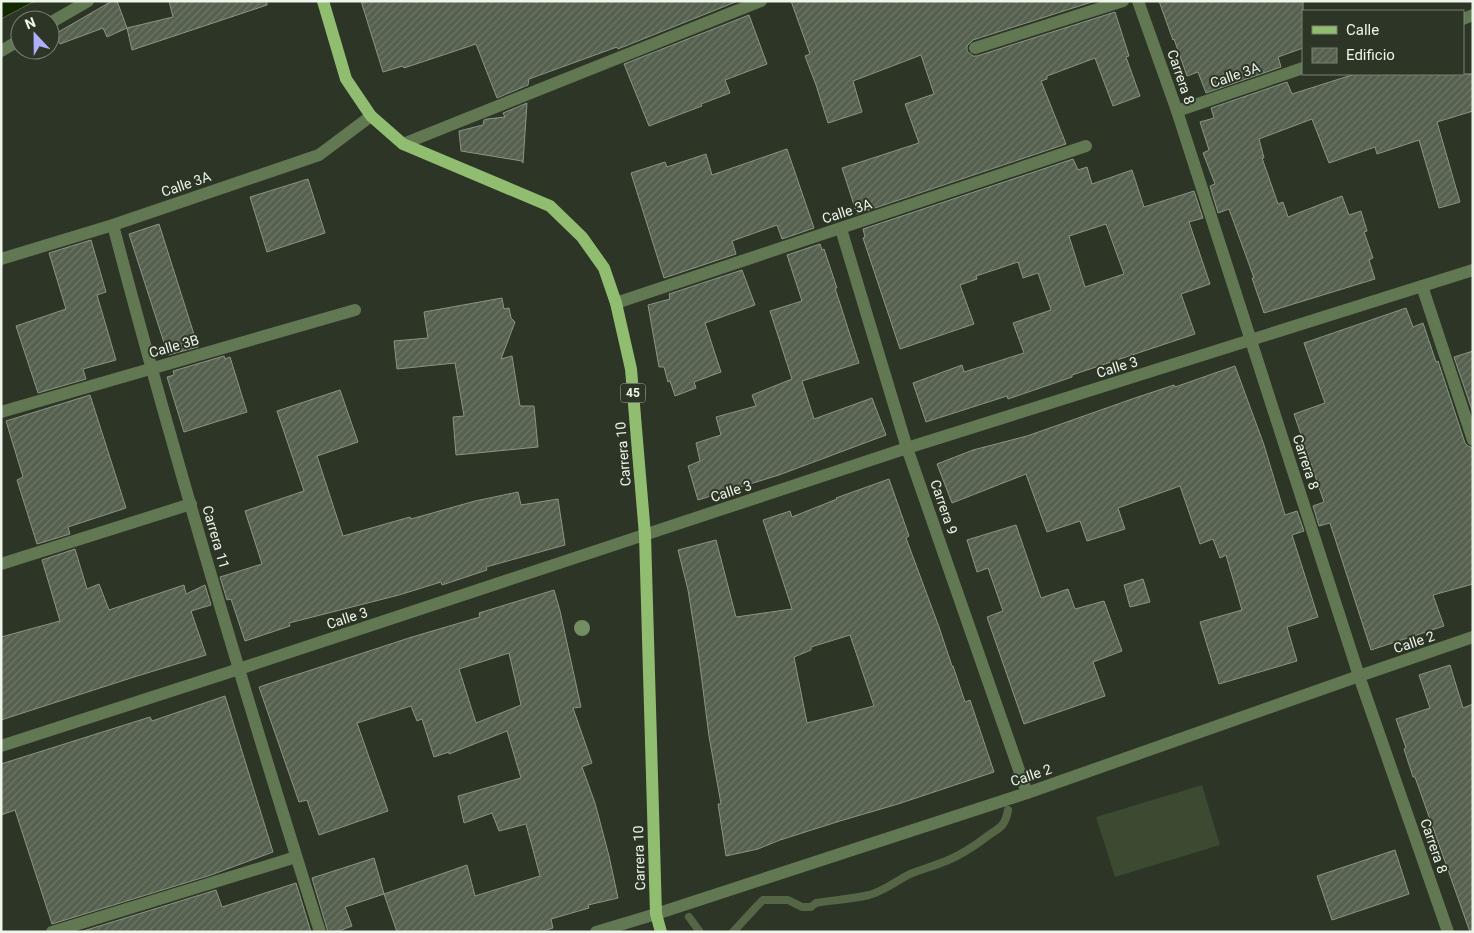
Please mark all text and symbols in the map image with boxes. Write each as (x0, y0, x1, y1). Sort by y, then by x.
north arrow (10, 10, 60, 60)
legend (1302, 10, 1464, 75)
text: N (23, 14, 38, 32)
text: Calle (1346, 21, 1379, 39)
text: Edificio (1346, 46, 1395, 64)
street label: Carrera 8 (1164, 47, 1198, 107)
street label: Calle 3A (1208, 59, 1262, 91)
street label: Calle 3A (159, 168, 213, 200)
street label: Calle 3A (820, 195, 874, 227)
street label: Calle 3B (147, 331, 201, 361)
street label: Calle 3 (1094, 353, 1140, 381)
road number: 45 (620, 383, 646, 402)
street label: Carrera 10 (612, 421, 634, 487)
street label: Carrera 8 (1290, 432, 1322, 492)
street label: Calle 3 (708, 477, 754, 505)
street label: Carrera 9 (927, 477, 961, 537)
street label: Carrera 11 (199, 504, 233, 570)
street label: Calle 3 (324, 604, 370, 632)
street label: Calle 2 (1391, 628, 1437, 656)
street label: Calle 2 (1008, 761, 1054, 789)
street label: Carrera 8 (1417, 816, 1451, 876)
street label: Carrera 10 (630, 825, 648, 891)

